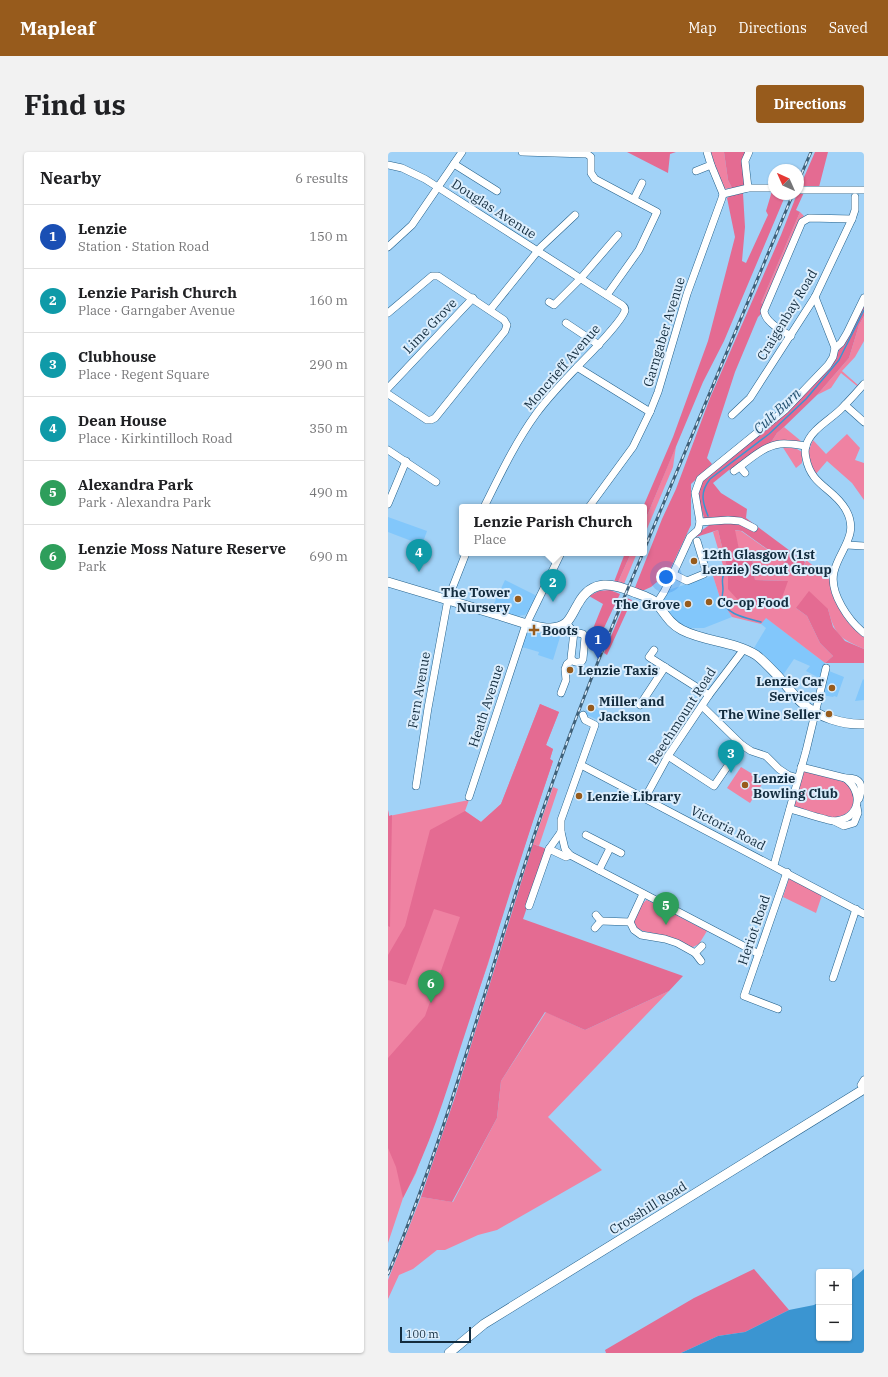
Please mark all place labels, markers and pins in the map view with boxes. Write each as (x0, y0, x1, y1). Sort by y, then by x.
pin: 4 (406, 539, 432, 572)
place label: 12th Glasgow (1st Lenzie) Scout Group (702, 546, 832, 578)
marker: 12th Glasgow (1st Lenzie) Scout Group (689, 556, 699, 566)
pin: 2 (540, 569, 566, 602)
place label: The Tower Nursery (441, 584, 511, 616)
marker: The Tower Nursery (513, 594, 523, 604)
place label: Co-op Food (717, 594, 789, 611)
place label: The Grove (613, 596, 680, 613)
marker: Co-op Food (704, 597, 714, 607)
marker: The Grove (683, 599, 693, 609)
place label: Boots (542, 622, 578, 639)
marker: Boots (529, 625, 539, 635)
pin: 1 (585, 626, 611, 659)
place label: Lenzie Taxis (578, 662, 659, 679)
marker: Lenzie Taxis (565, 665, 575, 675)
place label: Lenzie Car Services (756, 673, 825, 705)
marker: Lenzie Car Services (827, 683, 837, 693)
place label: Miller and Jackson (599, 693, 665, 725)
marker: Miller and Jackson (586, 703, 596, 713)
place label: The Wine Seller (719, 706, 822, 723)
marker: The Wine Seller (824, 709, 834, 719)
pin: 3 (718, 740, 744, 773)
place label: Lenzie Bowling Club (753, 770, 838, 802)
marker: Lenzie Bowling Club (740, 780, 750, 790)
place label: Lenzie Library (587, 788, 682, 805)
marker: Lenzie Library (574, 791, 584, 801)
pin: 5 (653, 892, 679, 925)
pin: 6 (418, 970, 444, 1003)

